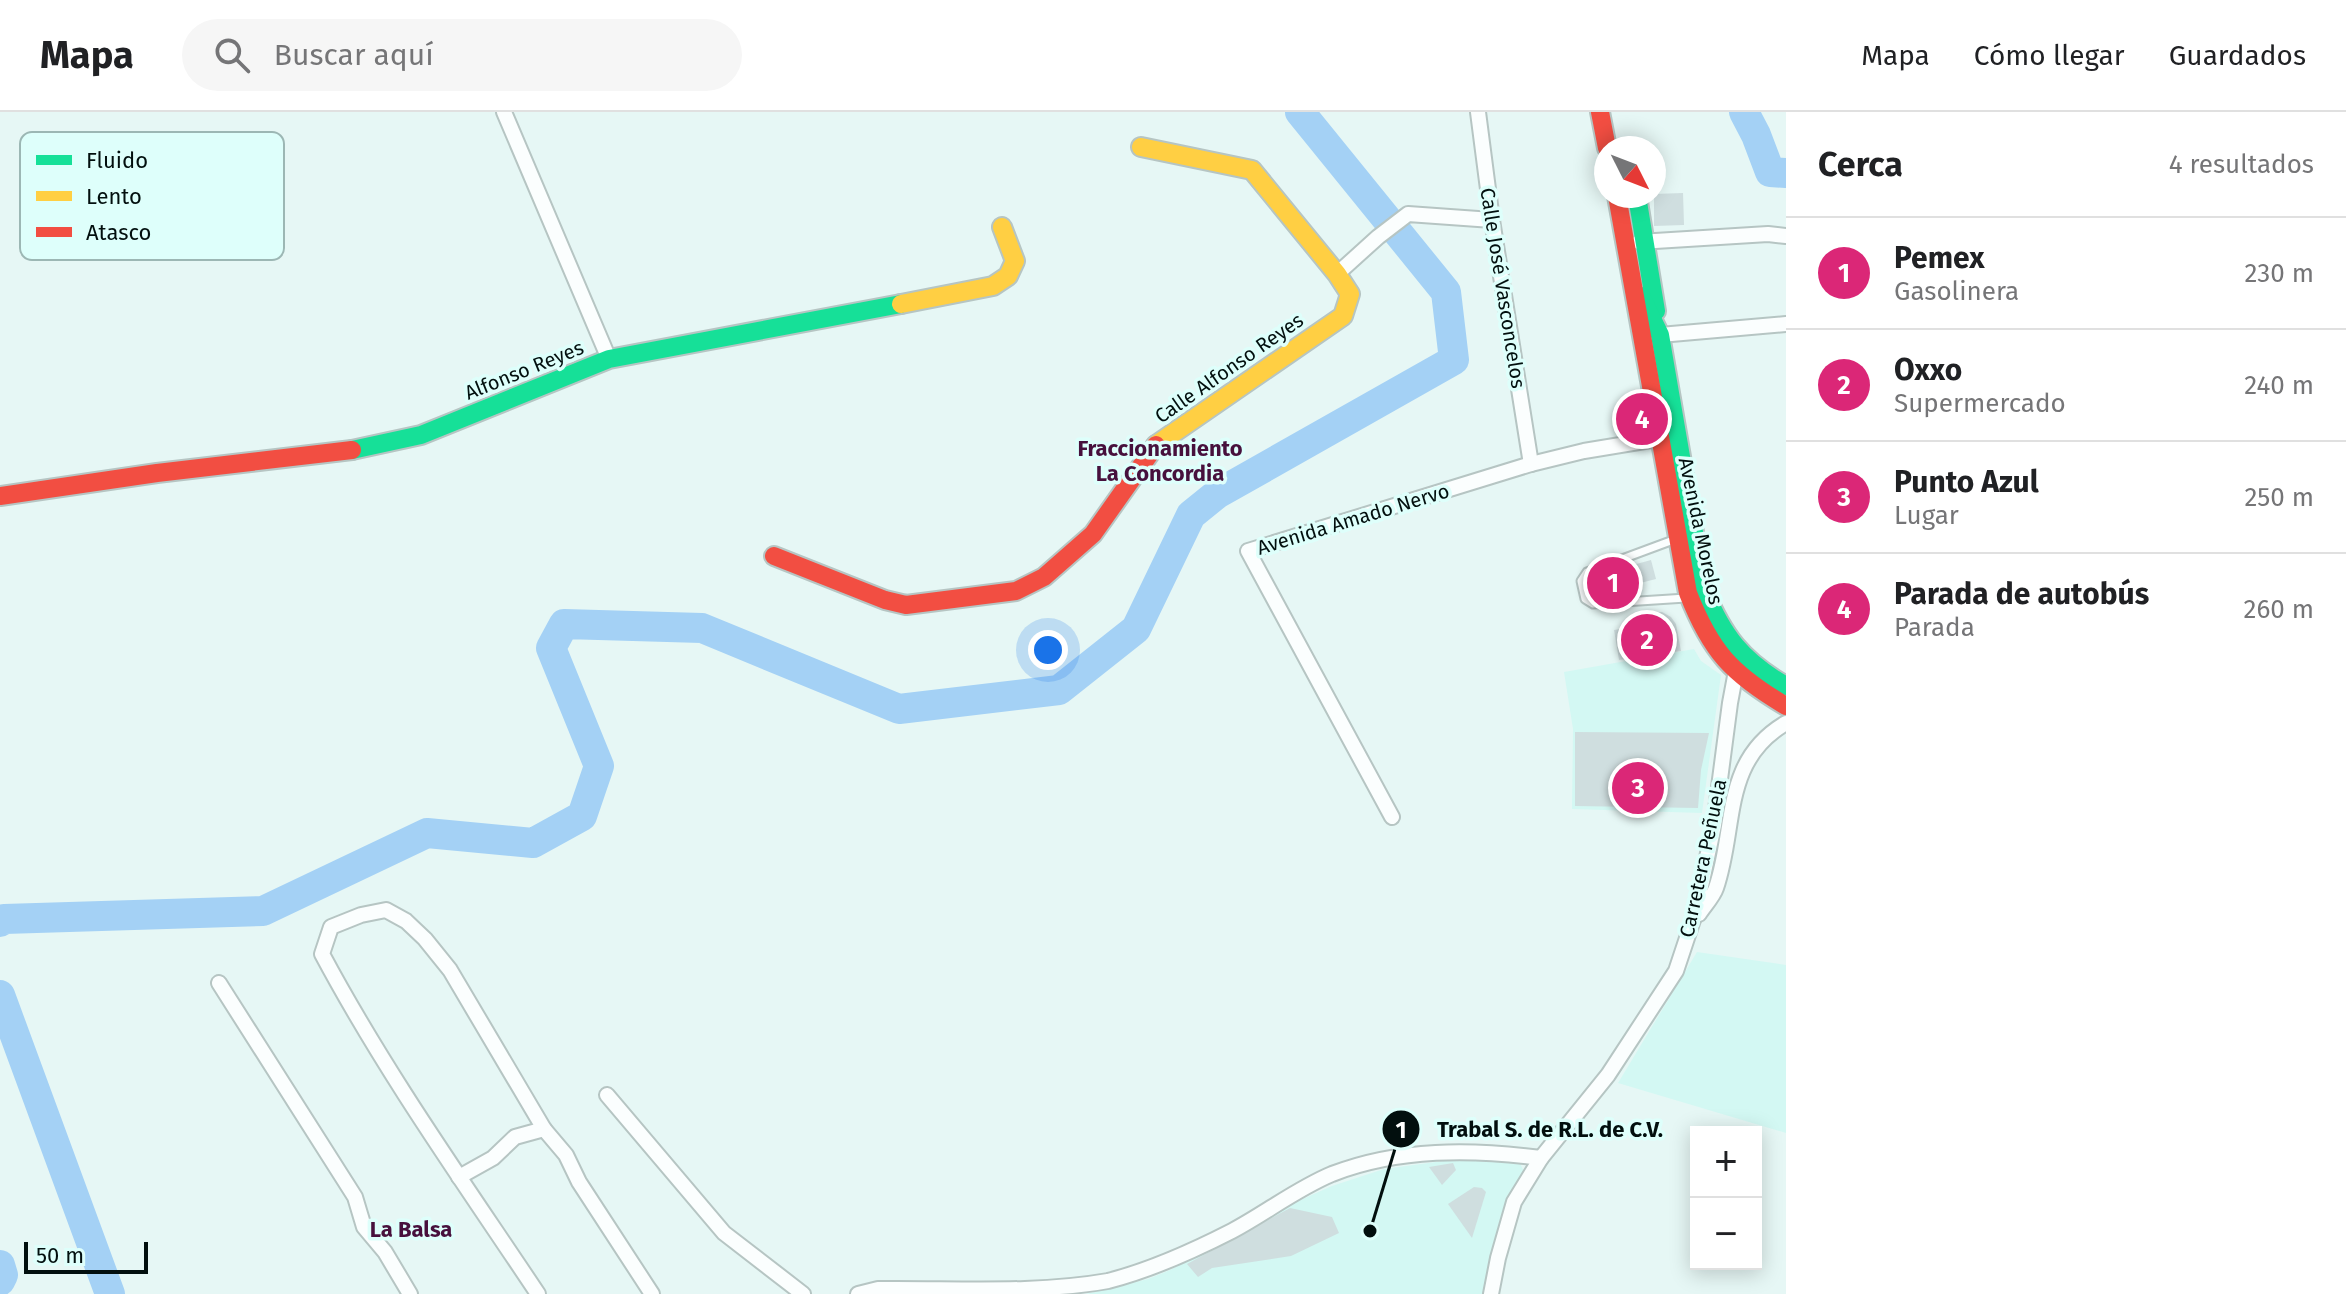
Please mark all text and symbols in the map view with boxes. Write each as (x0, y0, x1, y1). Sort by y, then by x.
search box (182, 19, 742, 91)
text: Mapa (40, 32, 134, 78)
icon: search (210, 33, 254, 77)
text: Buscar aquí (274, 37, 434, 73)
text: Mapa (1861, 39, 1930, 72)
text: Cómo llegar (1974, 39, 2125, 72)
text: Guardados (2169, 39, 2306, 72)
legend (20, 132, 284, 260)
north arrow (1594, 136, 1666, 208)
text: Cerca (1818, 144, 1903, 185)
text: Fluido (86, 147, 148, 174)
text: 4 resultados (2169, 149, 2314, 180)
text: Lento (86, 183, 142, 210)
street label: Calle José Vasconcelos (1475, 186, 1531, 390)
text: Atasco (86, 219, 151, 246)
text: Pemex (1894, 240, 1985, 276)
text: 1 (1838, 258, 1850, 289)
text: 230 m (2245, 258, 2314, 289)
text: Gasolinera (1894, 276, 2019, 307)
street label: Calle Alfonso Reyes (1150, 308, 1308, 428)
street label: Alfonso Reyes (461, 335, 587, 405)
text: Oxxo (1894, 352, 1962, 388)
text: 2 (1837, 370, 1851, 401)
text: 240 m (2244, 370, 2314, 401)
text: Supermercado (1894, 388, 2066, 419)
pin: 4 (1616, 389, 1668, 449)
district label: Fraccionamiento La Concordia (1077, 435, 1243, 487)
street label: Avenida Morelos (1674, 455, 1728, 607)
text: Punto Azul (1894, 464, 2039, 500)
street label: Avenida Amado Nervo (1254, 478, 1452, 560)
text: 3 (1837, 482, 1851, 513)
text: 250 m (2244, 482, 2314, 513)
text: Lugar (1894, 500, 1959, 531)
pin: 1 (1587, 553, 1639, 613)
text: Parada de autobús (1894, 576, 2149, 612)
text: 4 (1837, 594, 1851, 625)
text: 260 m (2244, 594, 2314, 625)
pin: 2 (1621, 610, 1673, 670)
text: Parada (1894, 612, 1975, 643)
your location (1028, 630, 1068, 670)
pin: 3 (1612, 758, 1664, 818)
street label: Carretera Peñuela (1674, 777, 1732, 939)
callout: Trabal S. de R.L. de C.V. (1381, 1106, 1679, 1152)
text: 1 (1395, 1116, 1407, 1144)
text: Trabal S. de R.L. de C.V. (1437, 1116, 1663, 1143)
map controls (1690, 1126, 1762, 1270)
button: + (1690, 1126, 1762, 1198)
button: − (1690, 1198, 1762, 1270)
district label: La Balsa (370, 1216, 452, 1243)
scale bar (24, 1238, 148, 1274)
text: 50 m (36, 1242, 84, 1269)

